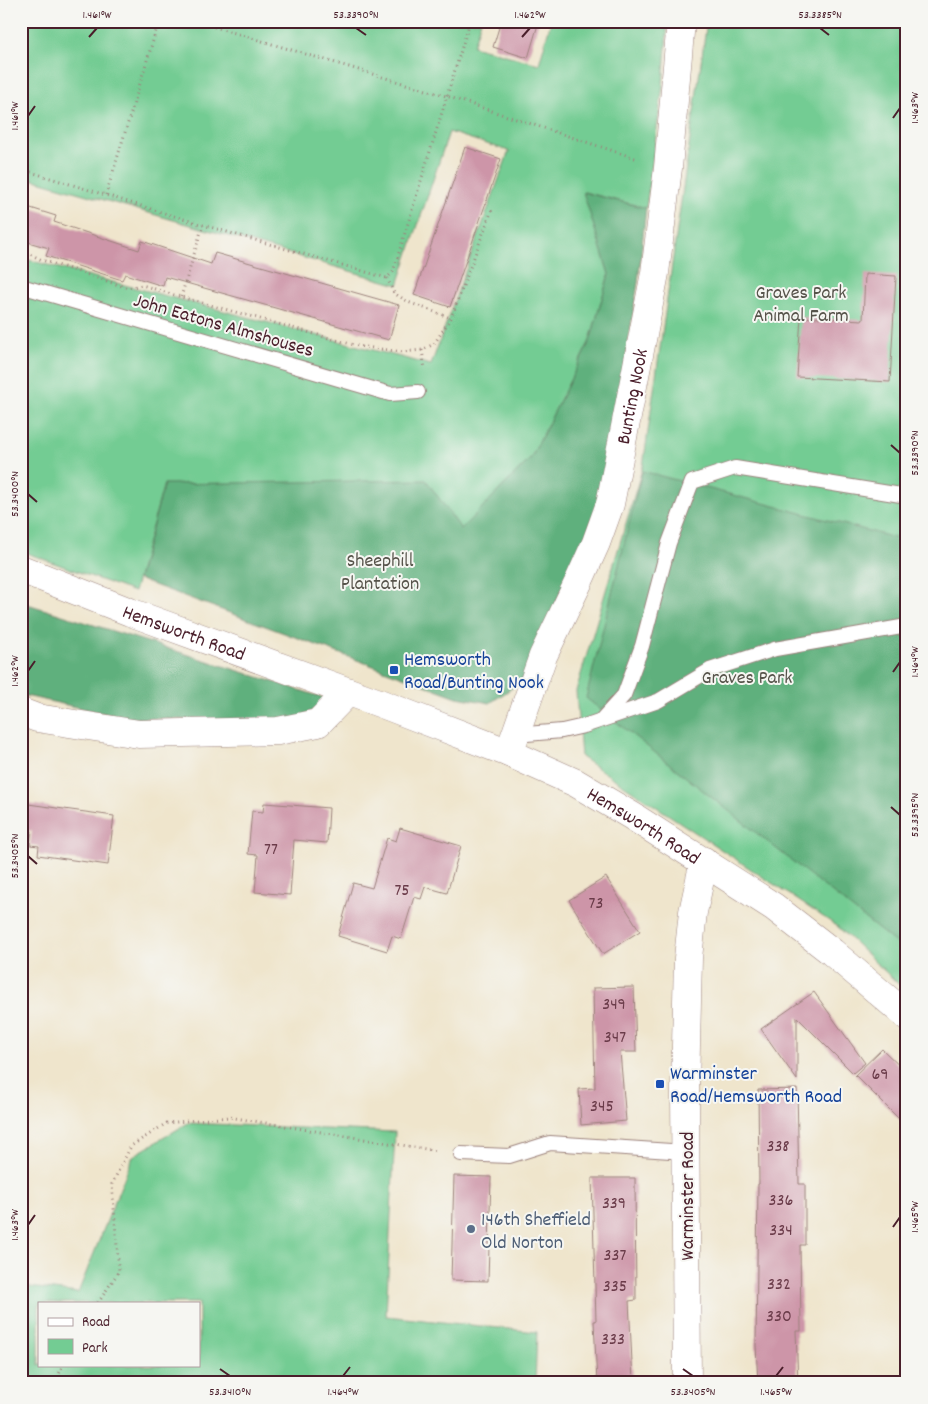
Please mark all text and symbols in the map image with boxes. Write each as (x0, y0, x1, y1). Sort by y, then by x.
text: 1.461°W (83, 7, 112, 24)
text: 53.3390°N (333, 7, 379, 24)
text: 1.462°W (514, 7, 546, 24)
text: 53.3385°N (798, 7, 842, 24)
text: 1.463°W (907, 92, 924, 124)
text: 1.461°W (7, 101, 24, 130)
park label: Graves Park Animal Farm (753, 280, 849, 331)
street label: John Eatons Almshouses (130, 288, 317, 366)
street label: Bunting Nook (611, 346, 657, 447)
text: 53.3390°N (907, 430, 924, 476)
text: 53.3400°N (7, 471, 24, 517)
park label: Sheephill Plantation (341, 548, 419, 599)
street label: Hemsworth Road (118, 599, 249, 670)
text: 1.464°W (907, 646, 924, 678)
place label: Hemsworth Road/Bunting Nook (404, 647, 544, 698)
text: 1.462°W (7, 655, 24, 687)
marker: Hemsworth Road/Bunting Nook (388, 664, 400, 676)
park label: Graves Park (701, 665, 793, 693)
street label: Hemsworth Road (581, 781, 705, 873)
text: 53.3395°N (907, 793, 924, 837)
text: 53.3405°N (7, 833, 24, 879)
house number: 77 (264, 838, 278, 863)
house number: 75 (394, 879, 410, 904)
house number: 73 (589, 892, 603, 917)
house number: 349 (602, 993, 626, 1018)
house number: 347 (604, 1026, 626, 1051)
place label: Warminster Road/Hemsworth Road (670, 1061, 842, 1112)
house number: 69 (871, 1063, 889, 1088)
marker: Warminster Road/Hemsworth Road (654, 1078, 666, 1090)
house number: 345 (590, 1095, 614, 1120)
street label: Warminster Road (675, 1132, 703, 1260)
house number: 338 (766, 1135, 790, 1160)
house number: 336 (769, 1189, 793, 1214)
house number: 339 (602, 1192, 626, 1217)
text: 1.465°W (907, 1201, 924, 1233)
place label: 146th Sheffield Old Norton (481, 1207, 591, 1258)
text: 1.463°W (7, 1209, 24, 1241)
house number: 334 (769, 1219, 793, 1244)
marker: 146th Sheffield Old Norton (465, 1223, 477, 1235)
house number: 337 (604, 1244, 627, 1269)
house number: 332 (767, 1273, 791, 1298)
house number: 335 (603, 1275, 627, 1300)
legend (38, 1302, 200, 1366)
house number: 330 (766, 1305, 792, 1330)
text: Road (82, 1312, 110, 1334)
house number: 333 (601, 1328, 625, 1353)
text: Park (82, 1338, 108, 1360)
text: 53.3410°N (209, 1384, 251, 1401)
text: 1.464°W (327, 1384, 359, 1401)
text: 53.3405°N (670, 1384, 716, 1401)
text: 1.465°W (760, 1384, 792, 1401)

